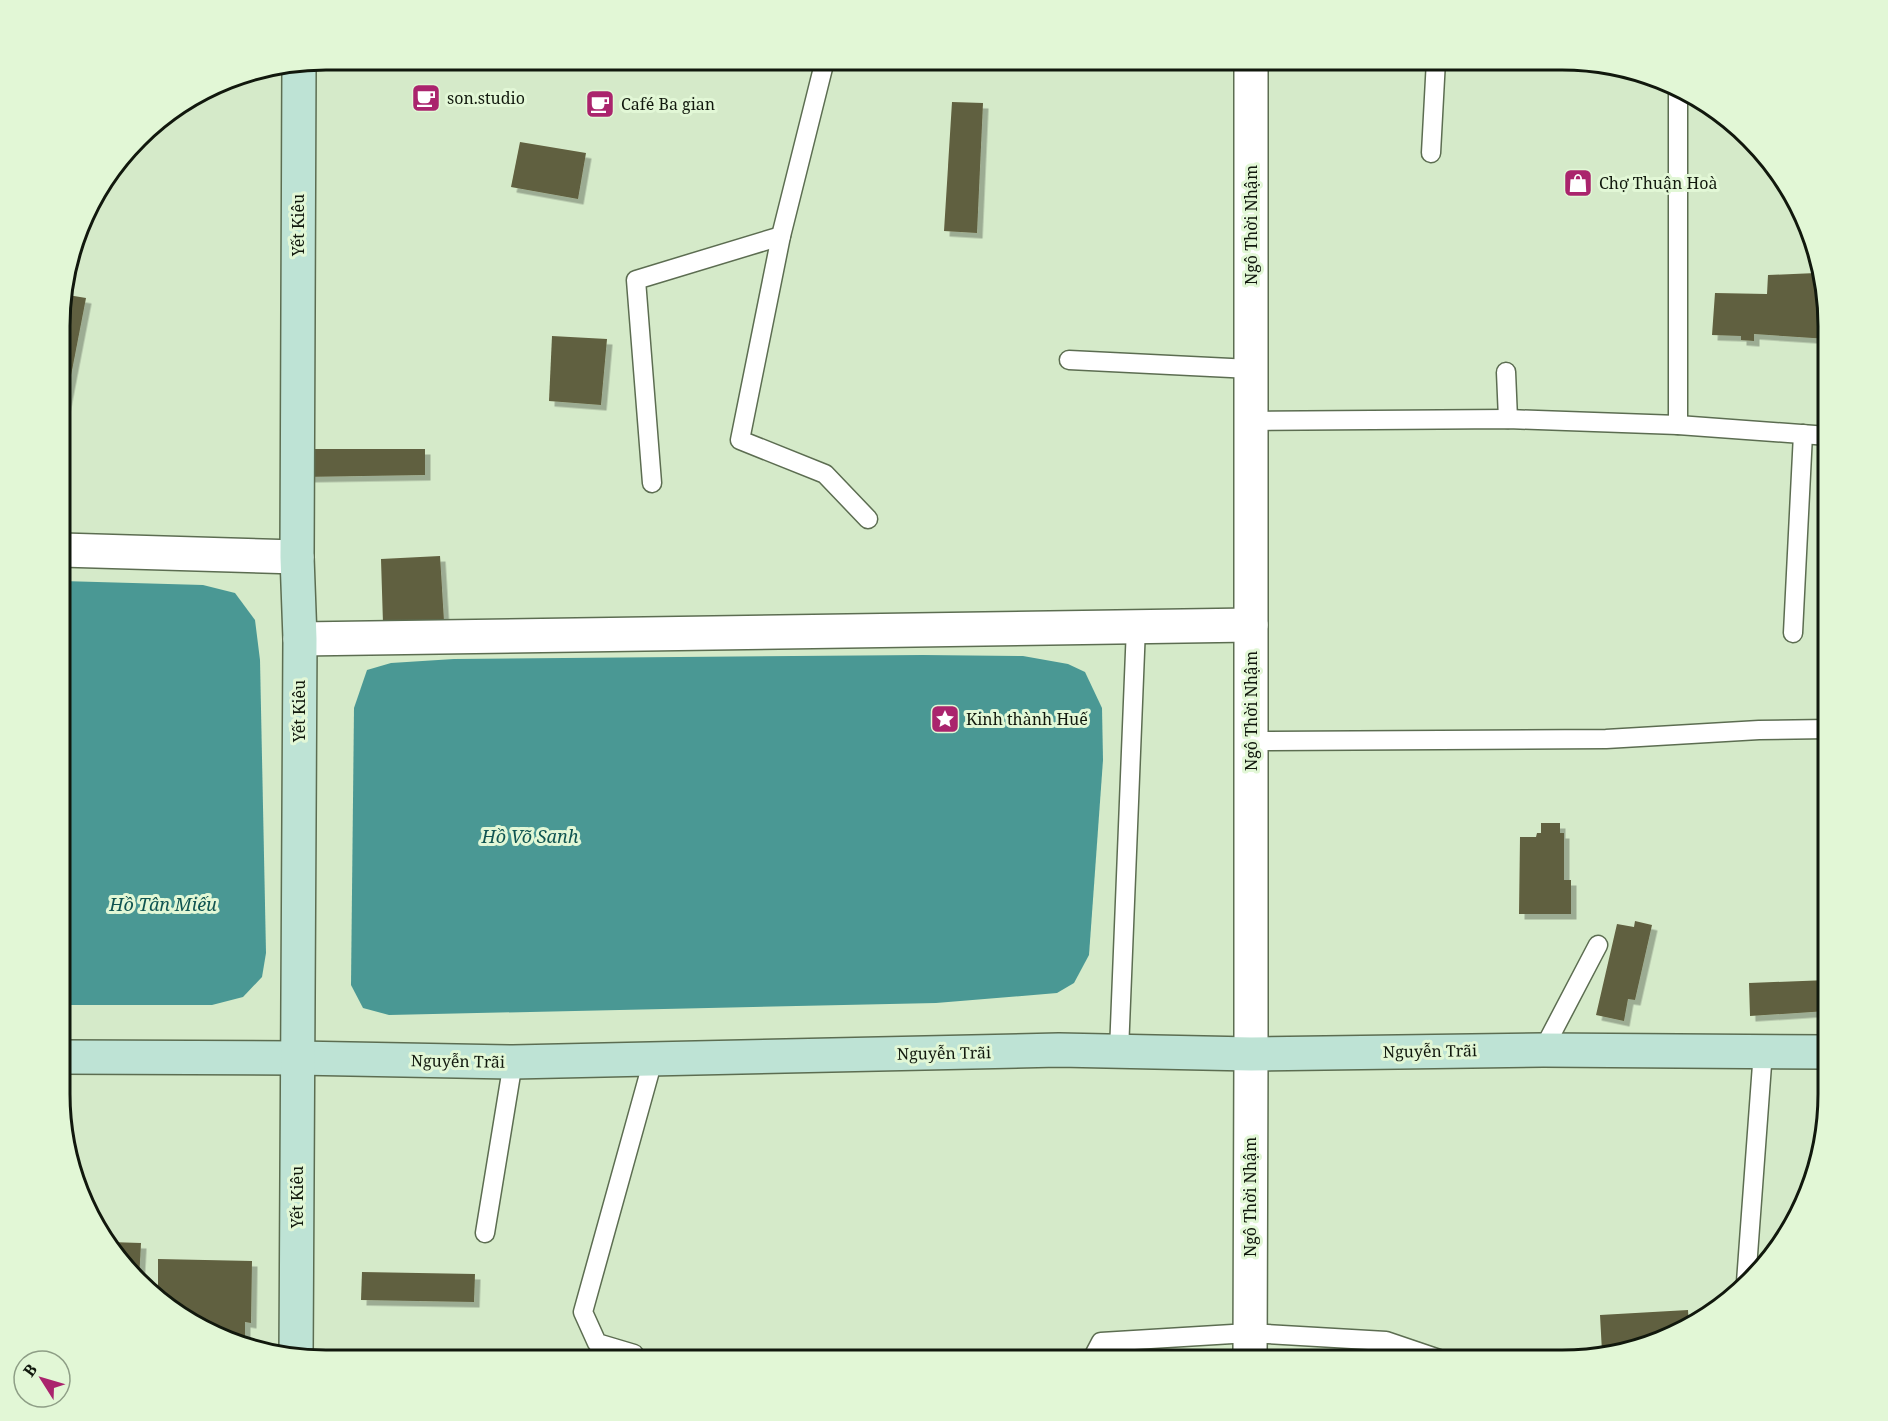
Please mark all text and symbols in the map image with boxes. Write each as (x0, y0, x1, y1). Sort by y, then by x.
cafe icon: son.studio (410, 82, 442, 114)
place label: son.studio (447, 87, 525, 109)
cafe icon: Café Ba gian (584, 88, 616, 120)
place label: Café Ba gian (621, 93, 715, 115)
street label: Ngô Thời Nhậm (1240, 165, 1262, 285)
shop icon: Chợ Thuận Hoà (1562, 167, 1594, 199)
place label: Chợ Thuận Hoà (1599, 172, 1717, 194)
street label: Yết Kiêu (287, 194, 309, 257)
street label: Ngô Thời Nhậm (1240, 651, 1262, 771)
street label: Yết Kiêu (288, 680, 310, 743)
place icon: Kinh thành Huế (929, 703, 961, 735)
place label: Kinh thành Huế (966, 708, 1088, 730)
water label: Hồ Võ Sanh (480, 824, 579, 848)
water label: Hồ Tân Miếu (108, 892, 217, 916)
street label: Nguyễn Trãi (1383, 1039, 1477, 1063)
street label: Nguyễn Trãi (897, 1041, 991, 1065)
street label: Nguyễn Trãi (411, 1049, 505, 1073)
street label: Ngô Thời Nhậm (1239, 1137, 1261, 1257)
street label: Yết Kiêu (286, 1166, 308, 1229)
north arrow (12, 1349, 72, 1409)
text: B (18, 1359, 42, 1381)

